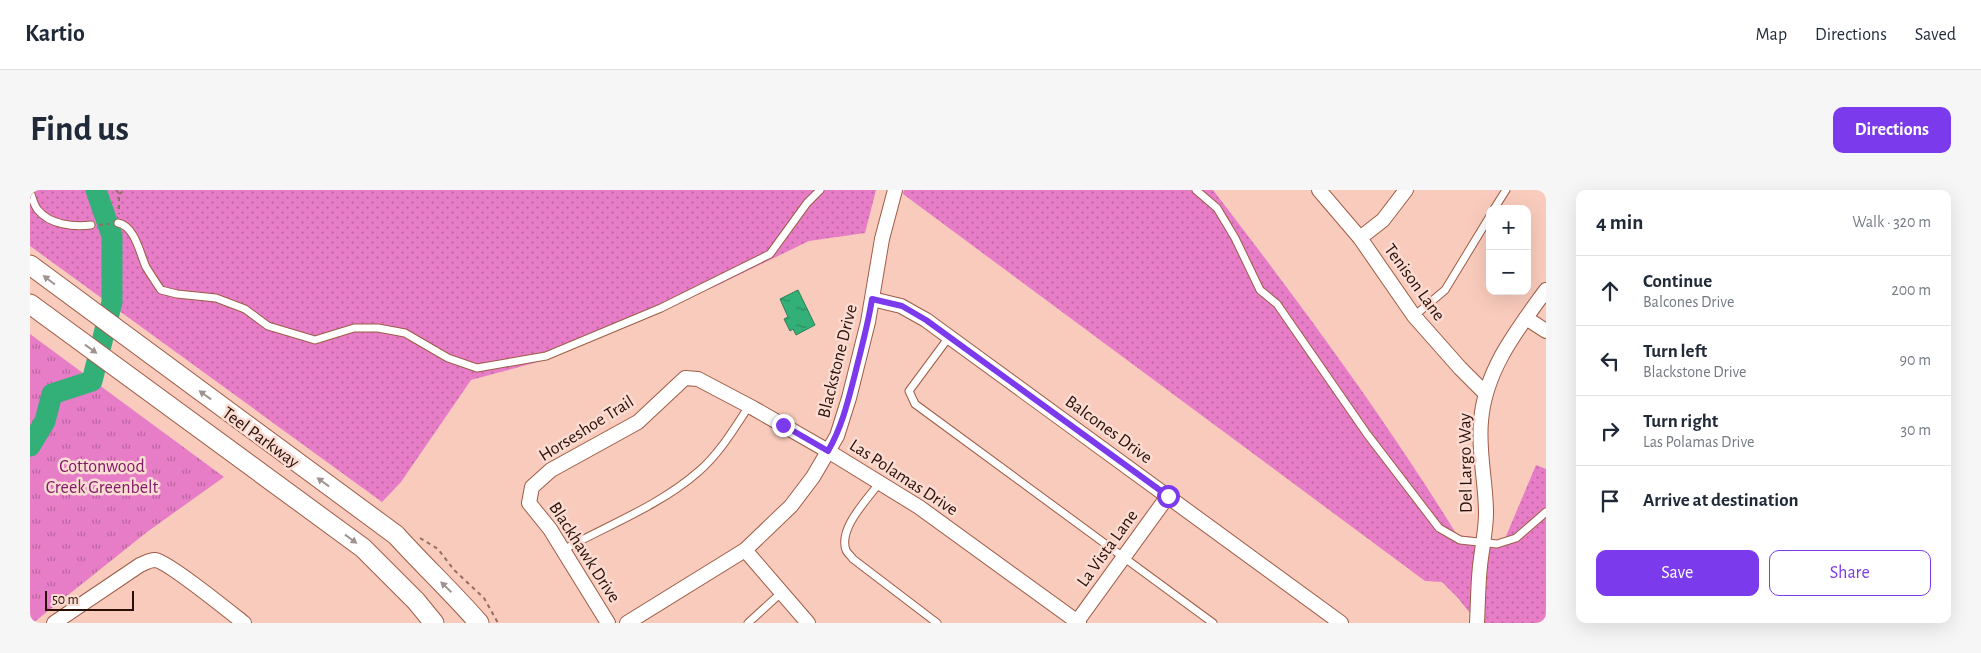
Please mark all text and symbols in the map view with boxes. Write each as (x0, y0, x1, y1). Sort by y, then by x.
text: Kartio (25, 22, 85, 46)
text: Map (1756, 26, 1787, 44)
text: Directions (1815, 26, 1887, 44)
text: Saved (1915, 26, 1956, 44)
button: Directions (1833, 107, 1951, 153)
text: Find us (30, 112, 129, 147)
map controls (1486, 205, 1531, 295)
button: + (1486, 205, 1531, 250)
text: 4 min (1596, 212, 1643, 233)
text: Walk · 320 m (1852, 214, 1931, 230)
street label: Tenison Lane (1380, 241, 1448, 324)
button: − (1486, 250, 1531, 295)
text: Continue (1643, 272, 1712, 291)
one-way arrow (43, 274, 56, 285)
icon: ahead (1596, 277, 1624, 305)
text: 200 m (1891, 282, 1931, 298)
text: Balcones Drive (1643, 294, 1734, 310)
street label: Blackstone Drive (815, 303, 861, 420)
text: Turn left (1643, 342, 1707, 361)
one-way arrow (84, 344, 98, 354)
icon: left (1596, 347, 1624, 375)
text: 90 m (1900, 352, 1931, 368)
text: Blackstone Drive (1643, 364, 1746, 380)
one-way arrow (198, 390, 212, 400)
street label: Balcones Drive (1062, 392, 1155, 467)
street label: Horseshoe Trail (536, 393, 637, 465)
street label: Teel Parkway (219, 404, 302, 472)
street label: Del Largo Way (1456, 412, 1476, 513)
text: Turn right (1643, 412, 1718, 431)
route end (772, 414, 795, 437)
icon: right (1596, 417, 1624, 445)
text: 30 m (1901, 422, 1931, 438)
text: Las Polamas Drive (1643, 434, 1754, 450)
street label: Las Polamas Drive (846, 436, 961, 519)
park label: Cottonwood Creek Greenbelt (46, 458, 158, 497)
one-way arrow (316, 477, 330, 487)
route start (1157, 485, 1180, 508)
icon: arrive (1596, 487, 1624, 515)
text: Arrive at destination (1643, 491, 1799, 510)
street label: Blackhawk Drive (545, 499, 623, 606)
street label: La Vista Lane (1074, 507, 1142, 590)
one-way arrow (344, 534, 358, 544)
button: Save (1596, 550, 1759, 596)
button: Share (1769, 550, 1931, 596)
one-way arrow (440, 581, 452, 593)
scale bar (45, 588, 134, 611)
text: 50 m (52, 593, 79, 607)

